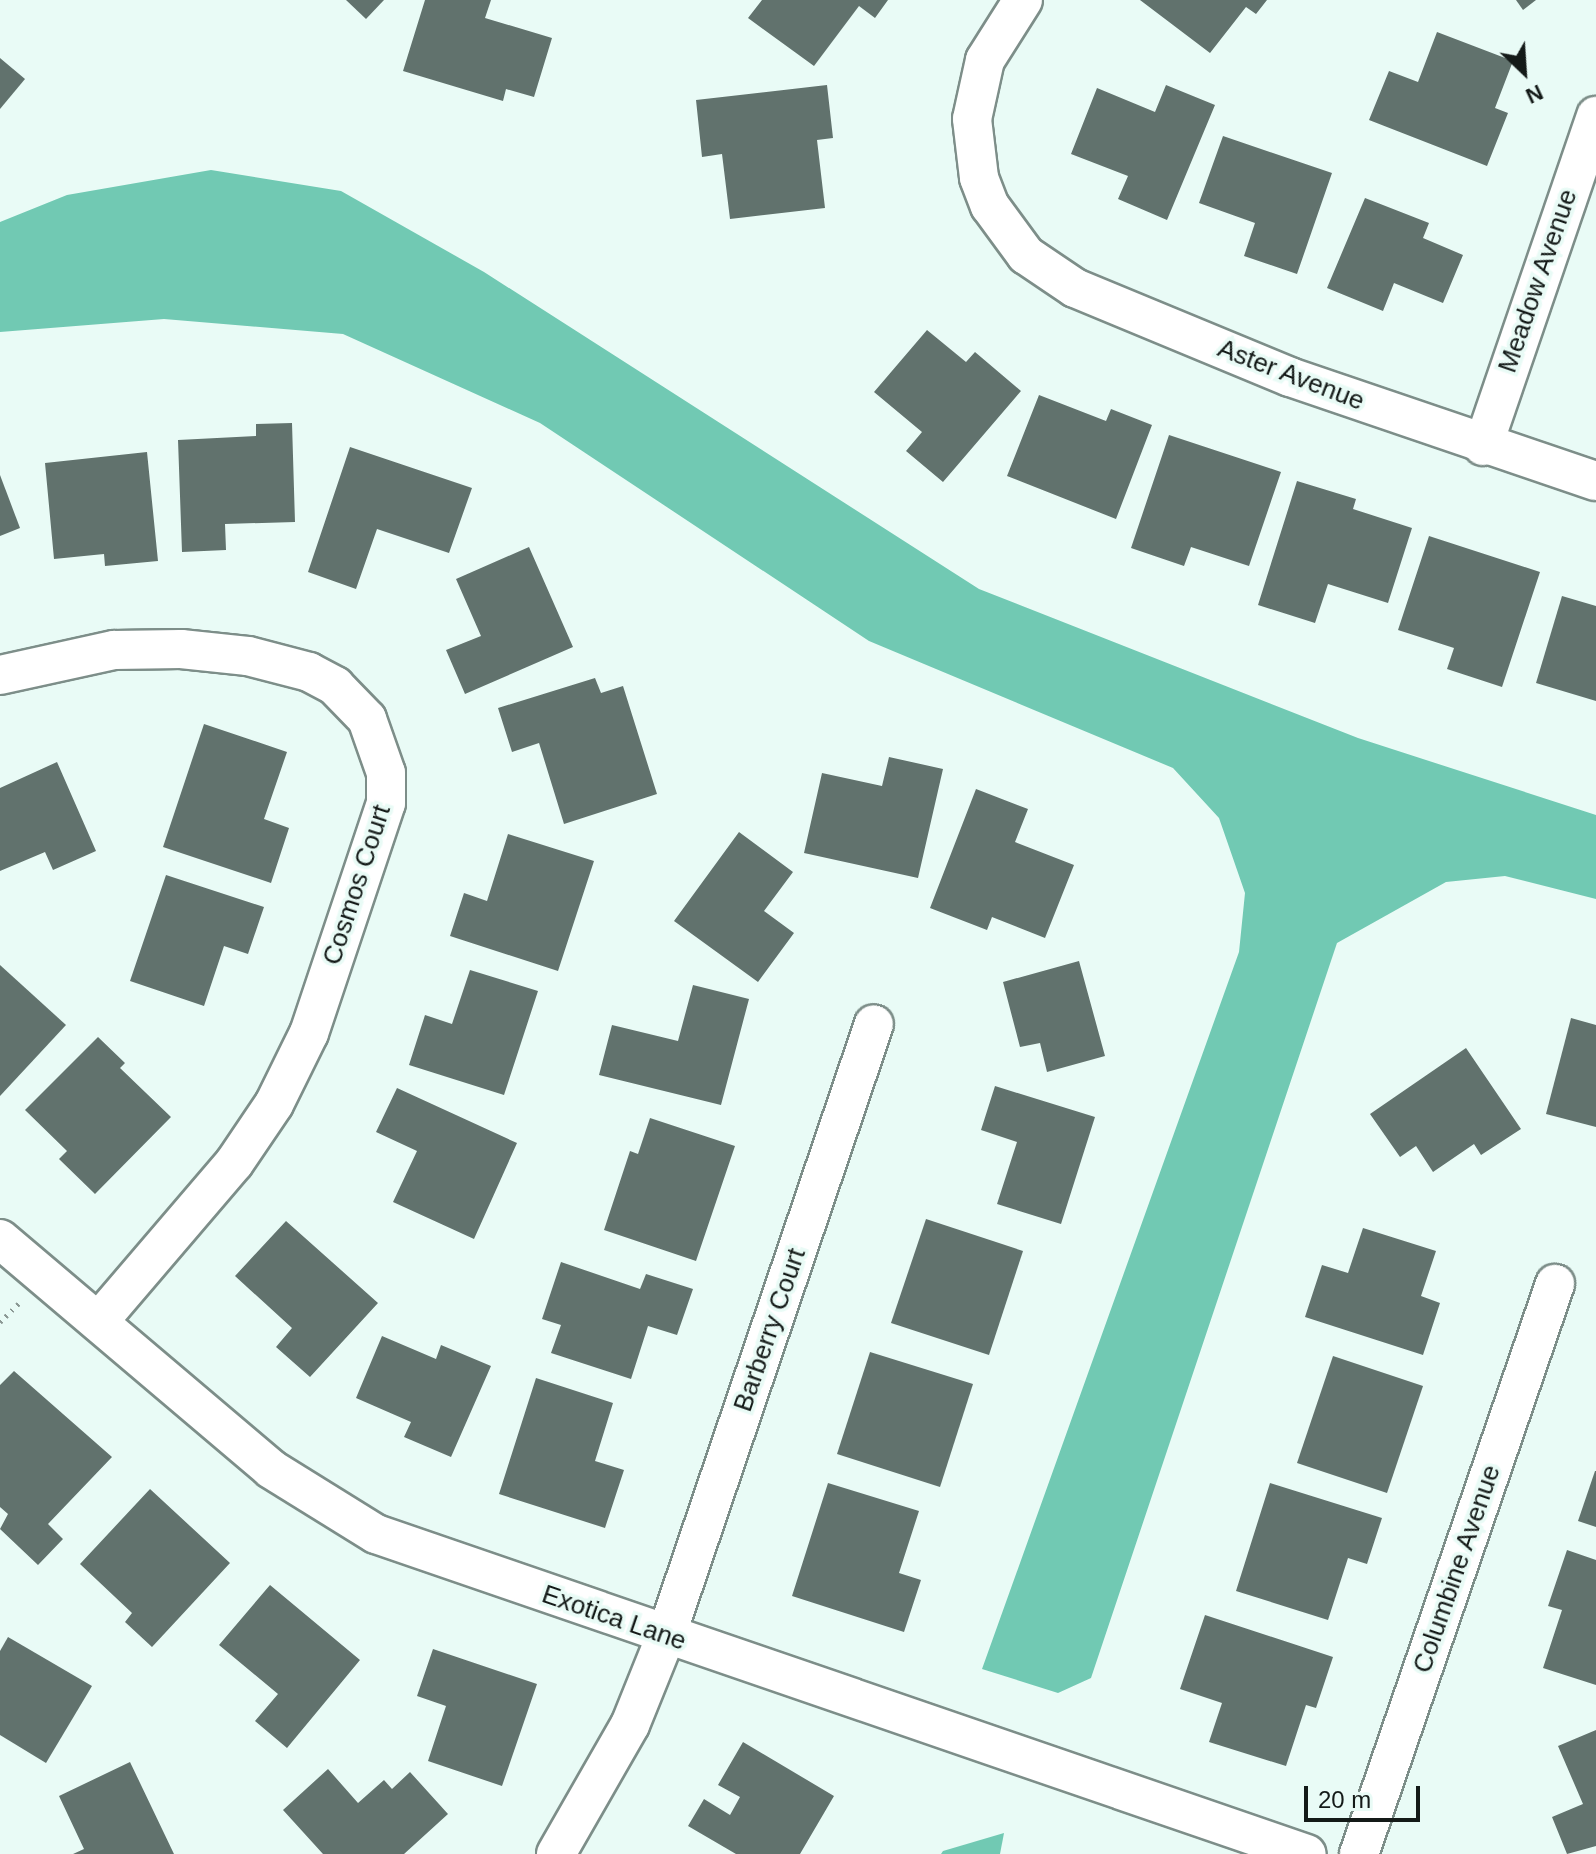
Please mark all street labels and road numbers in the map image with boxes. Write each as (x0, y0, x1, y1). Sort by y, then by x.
street label: Meadow Avenue (1492, 185, 1584, 377)
street label: Aster Avenue (1213, 333, 1369, 417)
street label: Cosmos Court (316, 801, 398, 969)
street label: Barberry Court (727, 1244, 813, 1416)
street label: Columbine Avenue (1407, 1460, 1507, 1678)
street label: Exotica Lane (538, 1579, 690, 1657)

